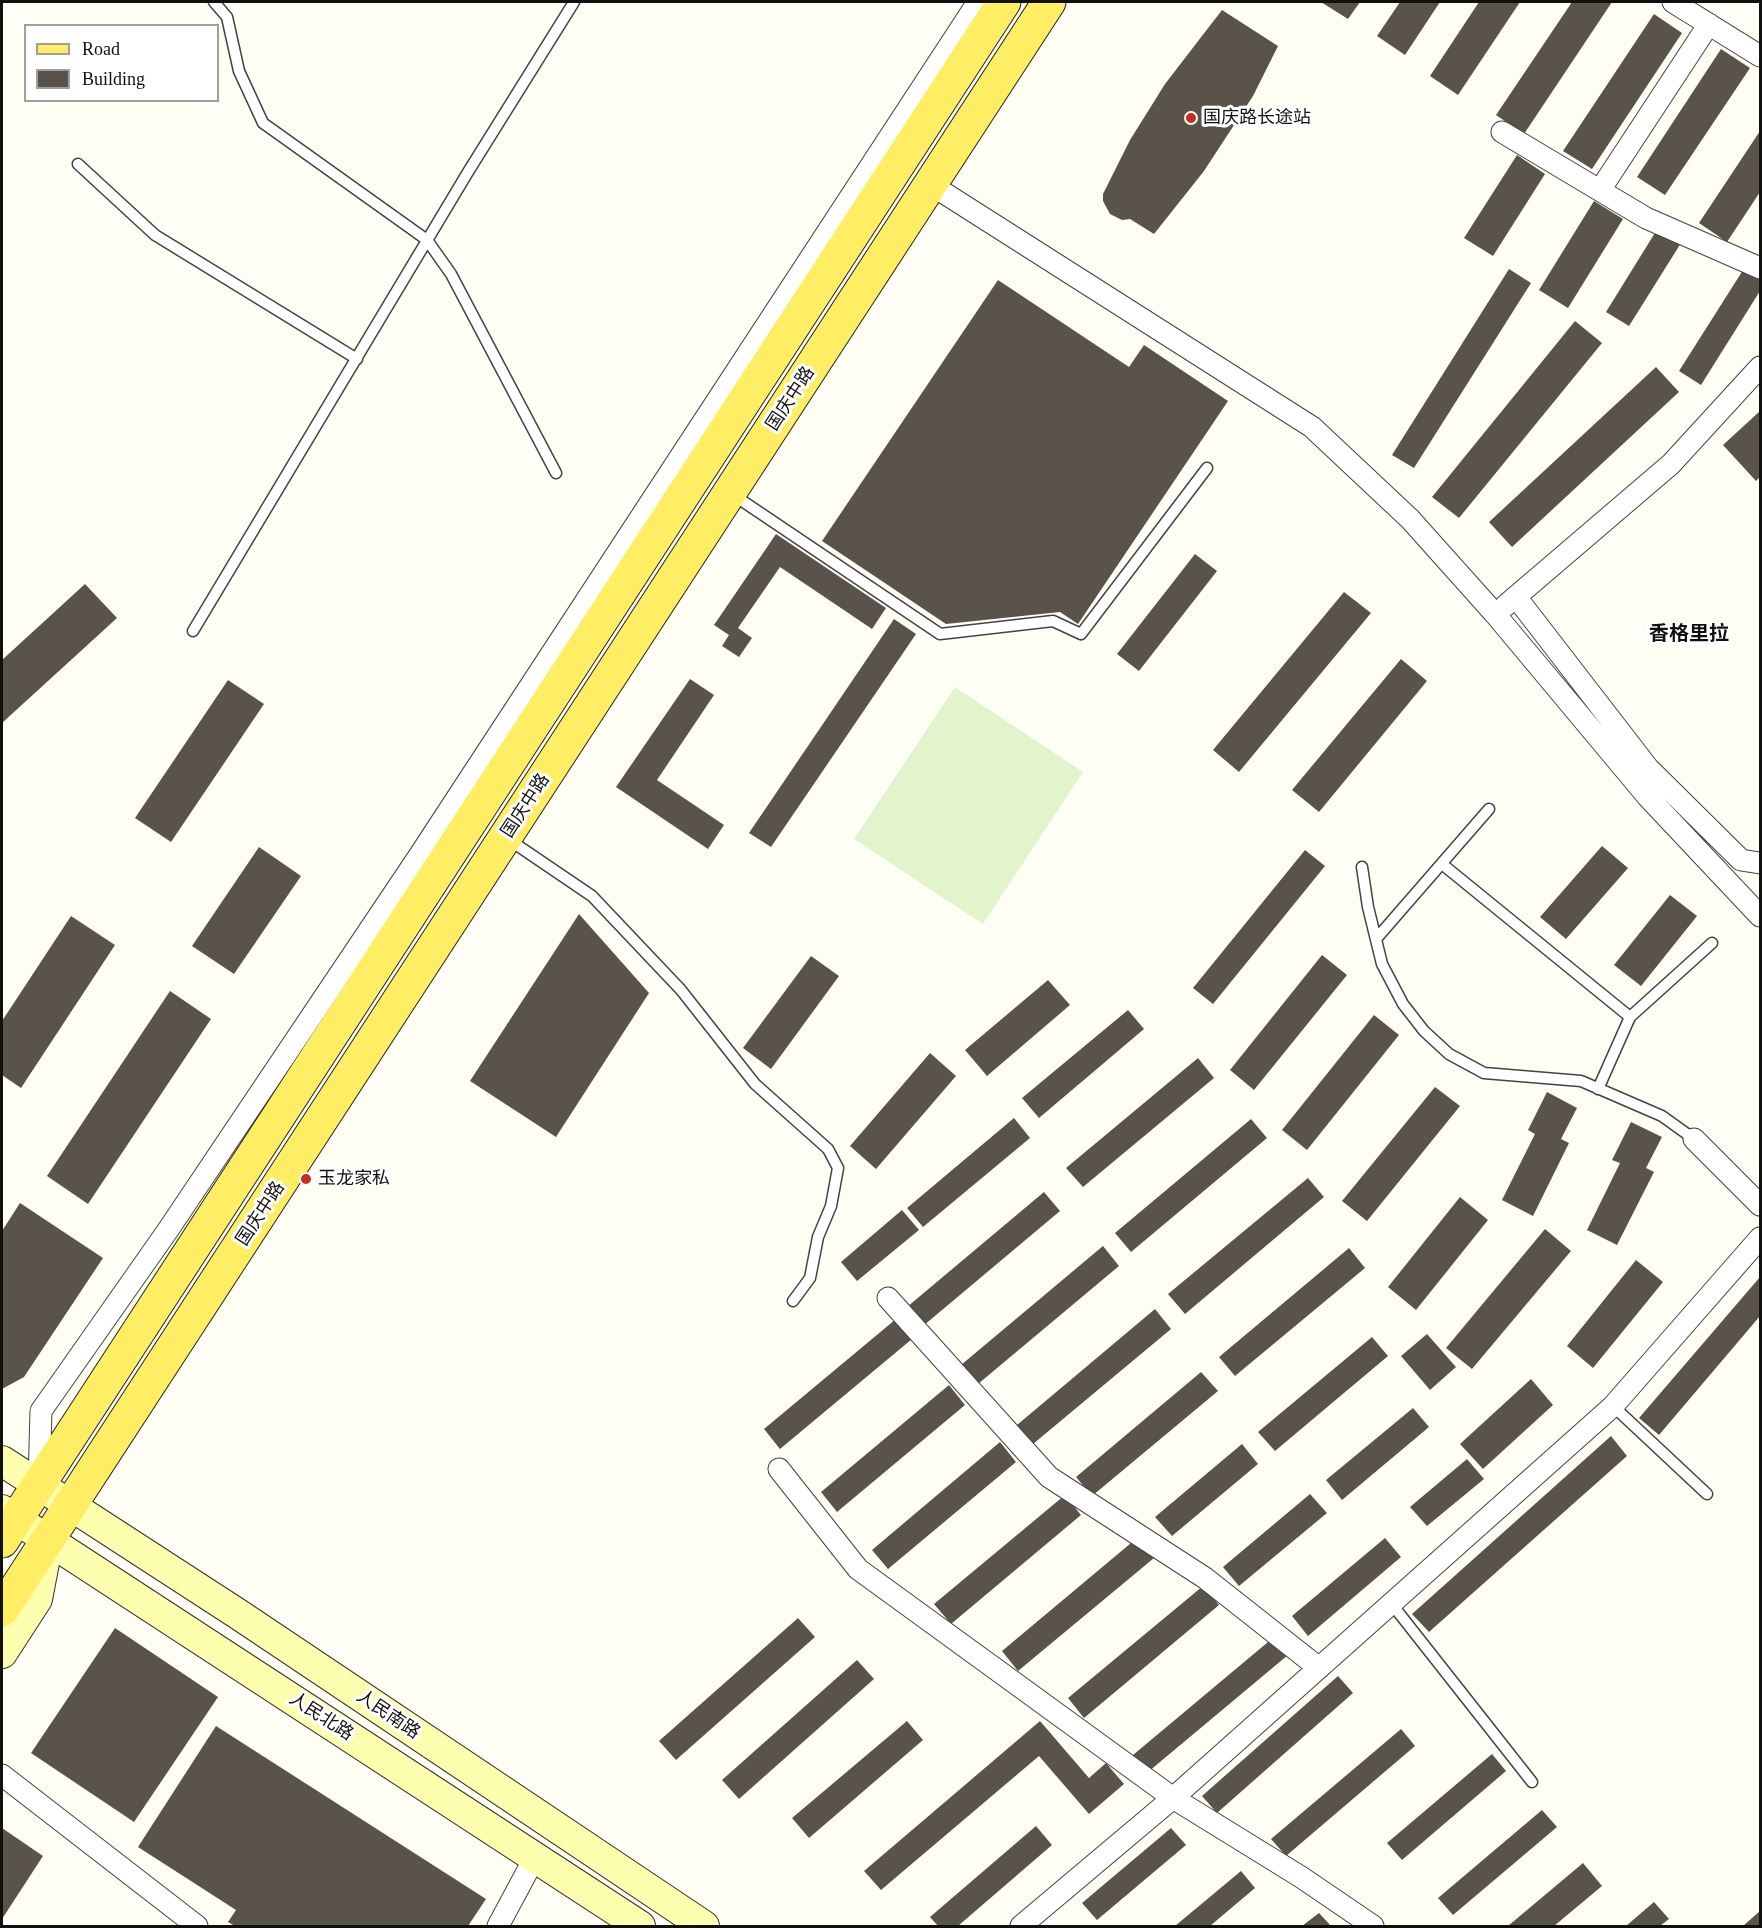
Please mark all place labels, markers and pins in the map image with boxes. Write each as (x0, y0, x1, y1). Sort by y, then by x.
place label: 国庆路长途站 (1203, 107, 1311, 129)
marker: 国庆路长途站 (1184, 111, 1198, 125)
place label: 玉龙家私 (318, 1168, 390, 1190)
marker: 玉龙家私 (299, 1172, 313, 1186)

